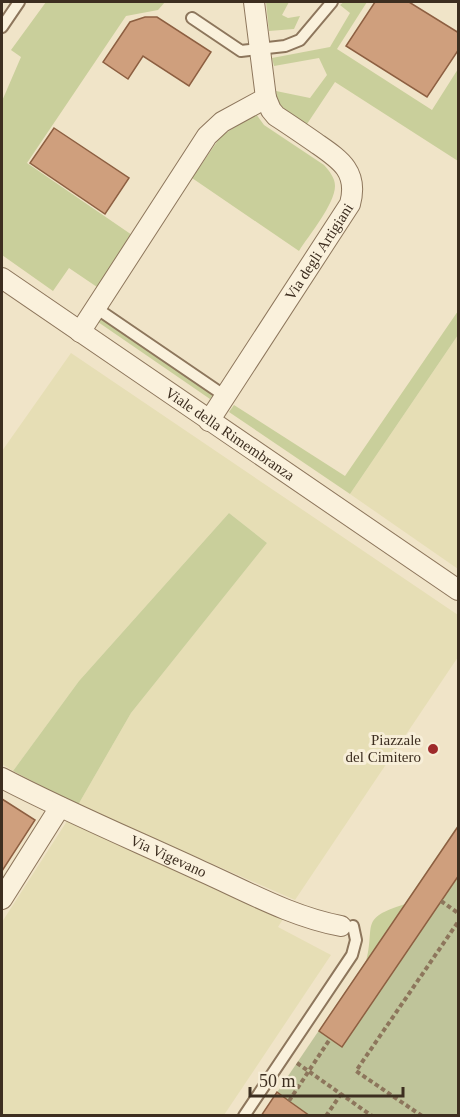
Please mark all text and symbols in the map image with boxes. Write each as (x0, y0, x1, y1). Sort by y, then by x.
street label: Via degli Artigiani (282, 200, 356, 303)
street label: Viale della Rimembranza (162, 384, 298, 484)
place label: Piazzale del Cimitero (346, 732, 421, 765)
marker: Piazzale del Cimitero (426, 742, 440, 756)
street label: Via Vigevano (128, 832, 209, 880)
scale bar (250, 1060, 403, 1098)
text: 50 m (259, 1071, 296, 1091)

